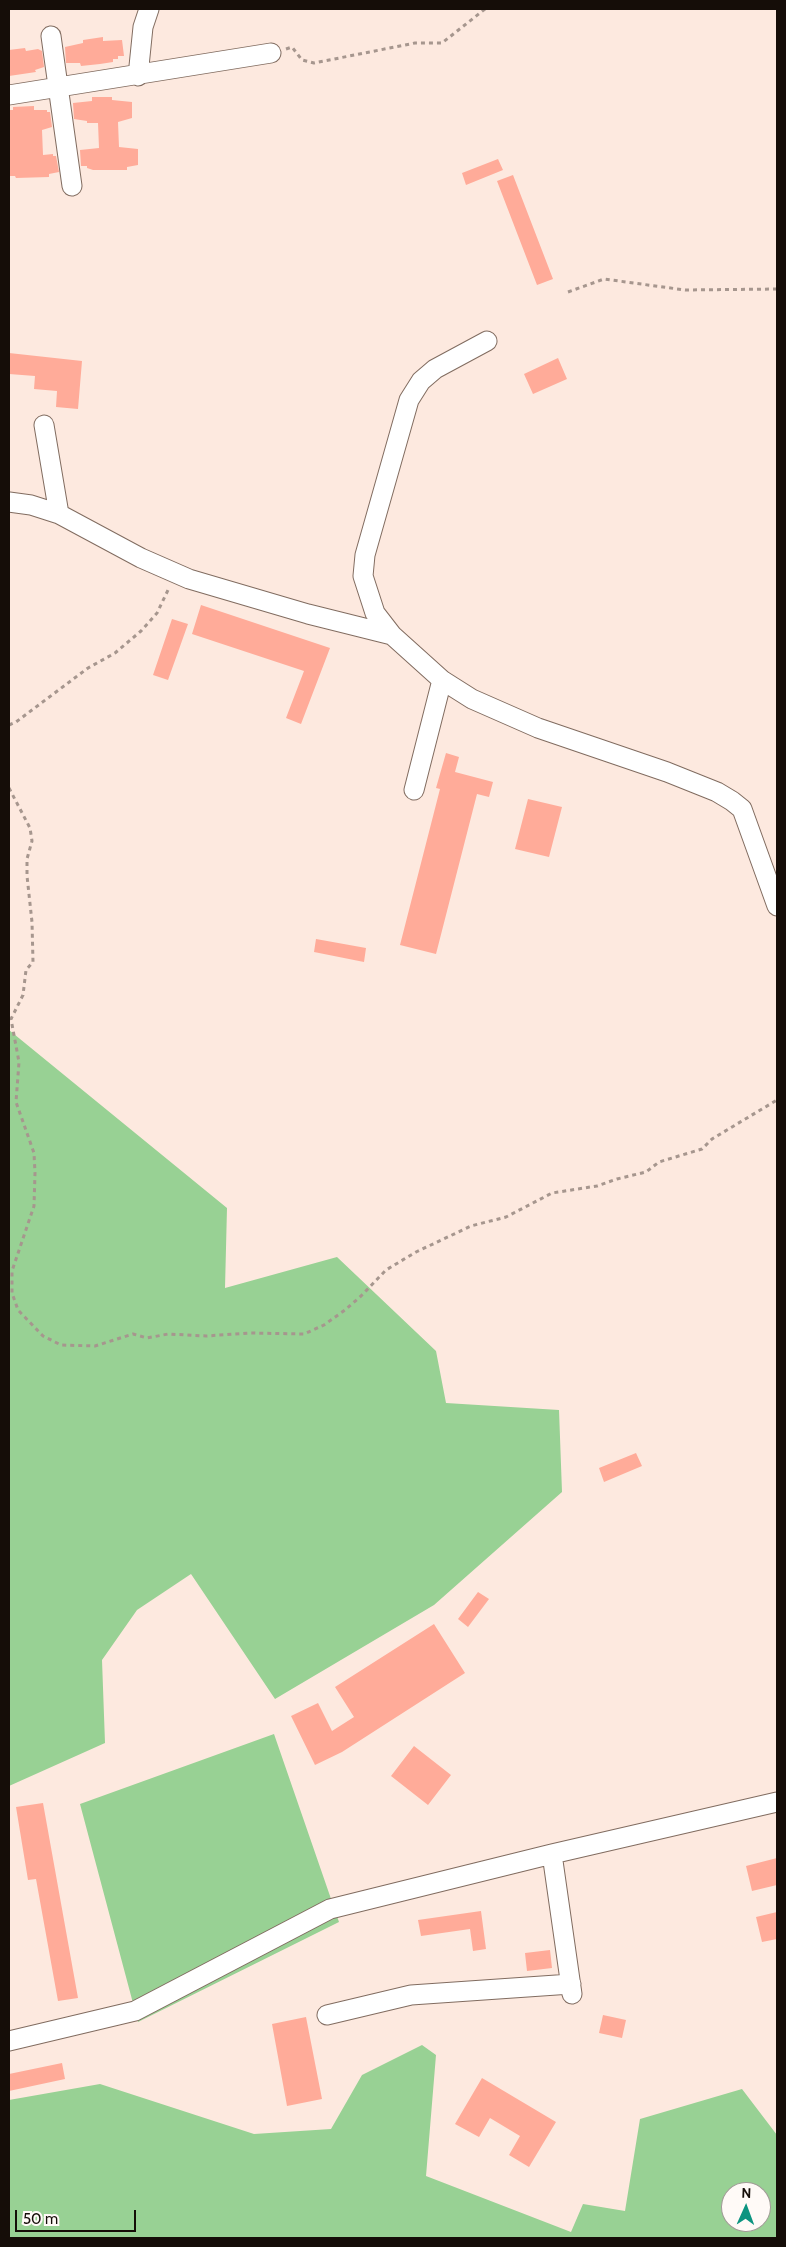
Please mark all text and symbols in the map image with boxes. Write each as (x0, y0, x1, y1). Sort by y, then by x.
north arrow (721, 2182, 771, 2232)
text: N (741, 2184, 752, 2202)
scale bar (18, 2200, 139, 2232)
text: 50 m (23, 2210, 58, 2228)

